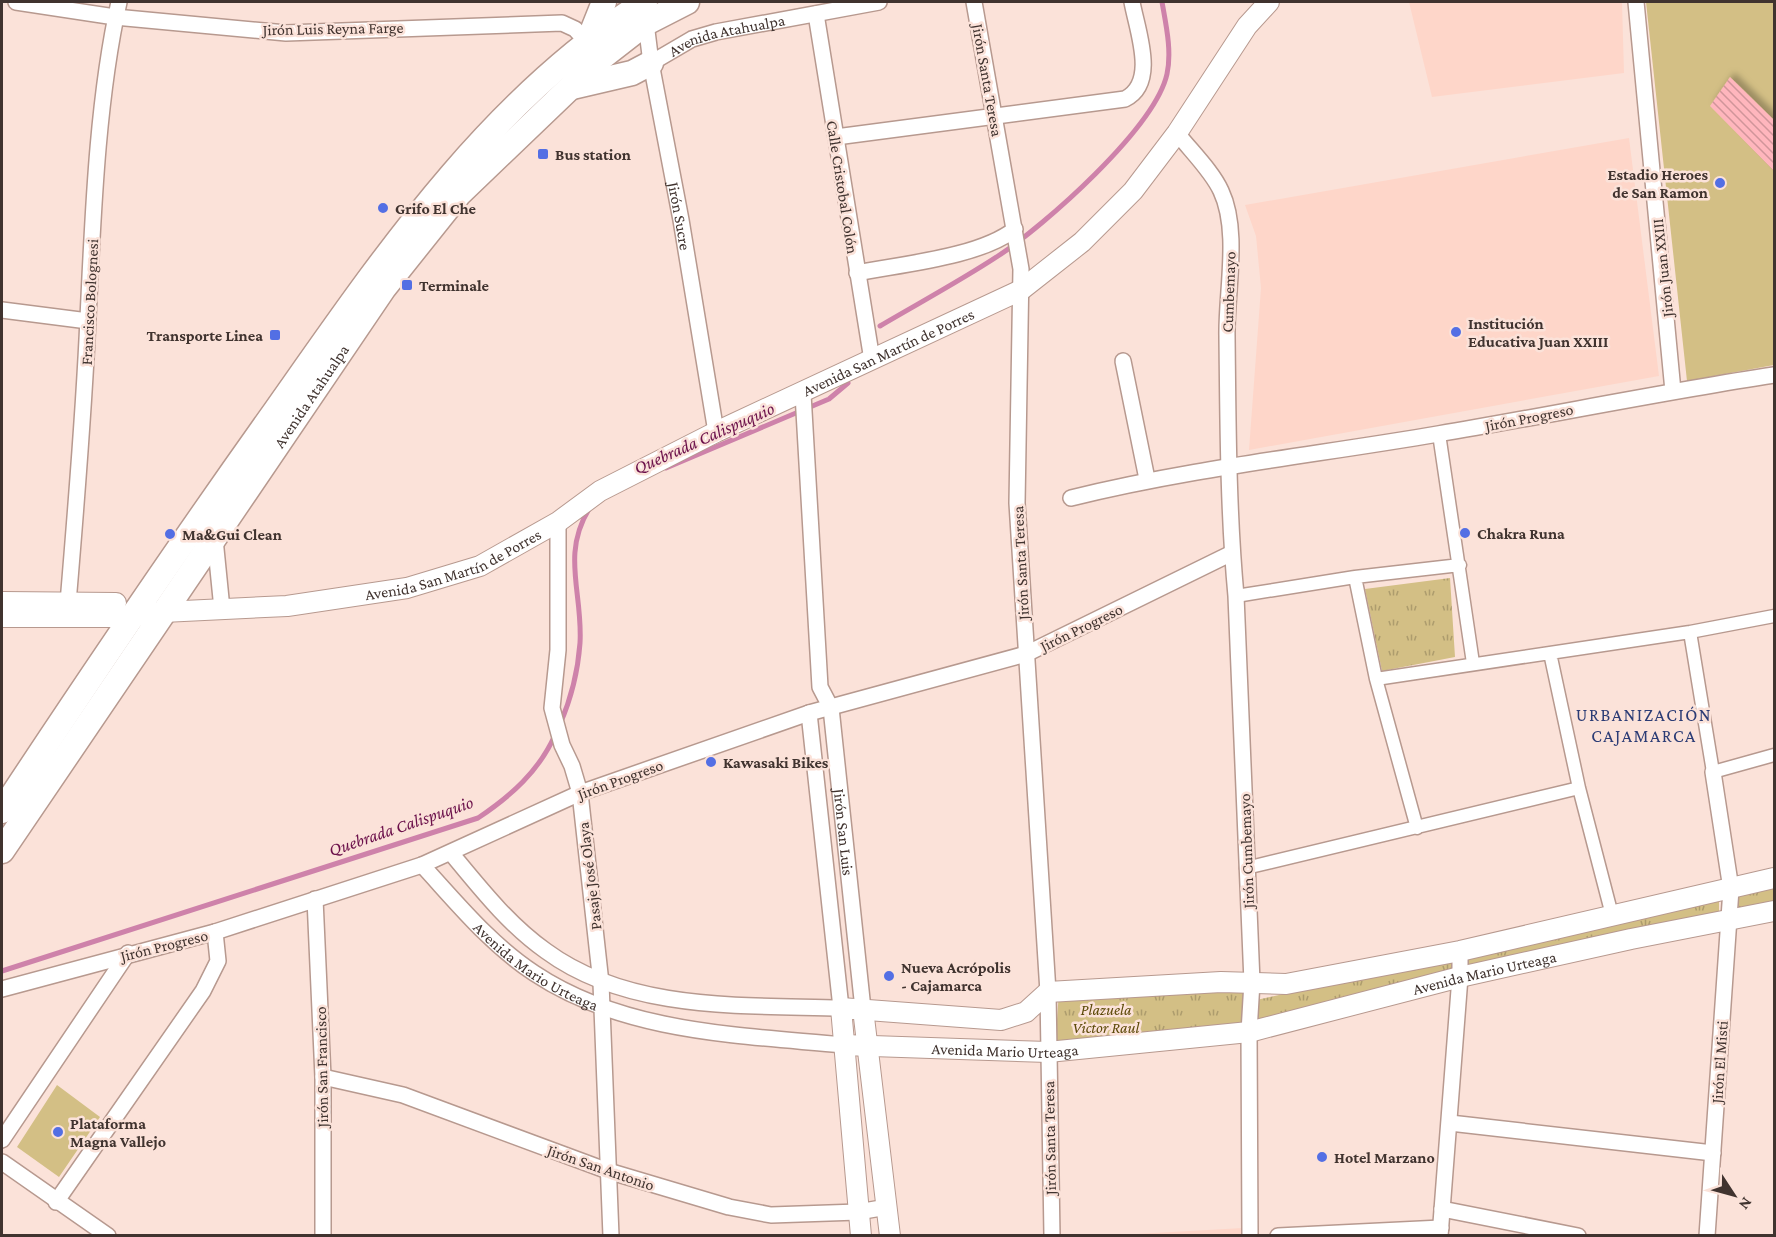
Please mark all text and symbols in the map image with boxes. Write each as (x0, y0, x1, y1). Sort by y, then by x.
street label: Avenida Atahualpa (666, 11, 787, 60)
street label: Jirón Luis Reyna Farge (260, 19, 404, 39)
street label: Jirón Santa Teresa (968, 20, 1006, 139)
street label: Calle Cristobal Colón (824, 119, 862, 255)
place label: Bus station (555, 146, 631, 163)
marker: Bus station (536, 147, 550, 161)
place label: Estadio Heroes de San Ramon (1607, 166, 1708, 201)
marker: Estadio Heroes de San Ramon (1713, 176, 1727, 190)
street label: Jirón Sucre (664, 179, 694, 251)
place label: Grifo El Che (395, 200, 477, 217)
marker: Grifo El Che (376, 201, 390, 215)
street label: Jirón Juan XXIII (1649, 218, 1677, 320)
street label: Francisco Bolognesi (78, 238, 102, 366)
street label: Cumbemayo (1219, 251, 1239, 333)
place label: Terminale (419, 277, 490, 294)
marker: Terminale (400, 278, 414, 292)
street label: Avenida San Martín de Porres (800, 305, 977, 399)
place label: Institución Educativa Juan XXIII (1468, 315, 1608, 350)
marker: Institución Educativa Juan XXIII (1449, 325, 1463, 339)
place label: Transporte Linea (147, 327, 263, 344)
marker: Transporte Linea (268, 328, 282, 342)
street label: Avenida Atahualpa (270, 341, 352, 451)
water label: Quebrada Calispuquio (631, 398, 778, 478)
street label: Jirón Progreso (1482, 401, 1575, 436)
street label: Jirón Santa Teresa (1009, 505, 1033, 622)
street label: Avenida San Martín de Porres (364, 525, 544, 603)
place label: Chakra Runa (1477, 525, 1565, 542)
place label: Ma&Gui Clean (182, 526, 282, 543)
marker: Chakra Runa (1458, 526, 1472, 540)
marker: Ma&Gui Clean (163, 527, 177, 541)
street label: Jirón Progreso (1035, 600, 1126, 656)
district label: URBANIZACIÓN CAJAMARCA (1576, 705, 1712, 746)
place label: Kawasaki Bikes (723, 754, 829, 771)
marker: Kawasaki Bikes (704, 755, 718, 769)
street label: Jirón Progreso (573, 756, 666, 804)
street label: Jirón San Luis (829, 786, 857, 876)
water label: Quebrada Calispuquio (326, 792, 476, 860)
street label: Jirón Cumbemayo (1236, 793, 1258, 911)
street label: Pasaje José Olaya (574, 820, 606, 931)
street label: Avenida Mario Urteaga (470, 919, 601, 1014)
street label: Jirón Progreso (117, 926, 210, 966)
street label: Avenida Mario Urteaga (1411, 948, 1558, 998)
place label: Nueva Acrópolis - Cajamarca (901, 959, 1011, 995)
marker: Nueva Acrópolis - Cajamarca (882, 969, 896, 983)
park label: Plazuela Victor Raul (1073, 1001, 1141, 1036)
street label: Jirón San Francisco (312, 1006, 332, 1130)
street label: Jirón El Misti (1708, 1020, 1732, 1106)
street label: Avenida Mario Urteaga (931, 1040, 1080, 1061)
street label: Jirón Santa Teresa (1040, 1080, 1060, 1197)
place label: Plataforma Magna Vallejo (70, 1115, 166, 1151)
marker: Plataforma Magna Vallejo (51, 1125, 65, 1139)
street label: Jirón San Antonio (543, 1141, 657, 1195)
place label: Hotel Marzano (1334, 1149, 1435, 1166)
marker: Hotel Marzano (1315, 1150, 1329, 1164)
north arrow (1704, 1165, 1764, 1225)
text: N (1736, 1194, 1756, 1213)

